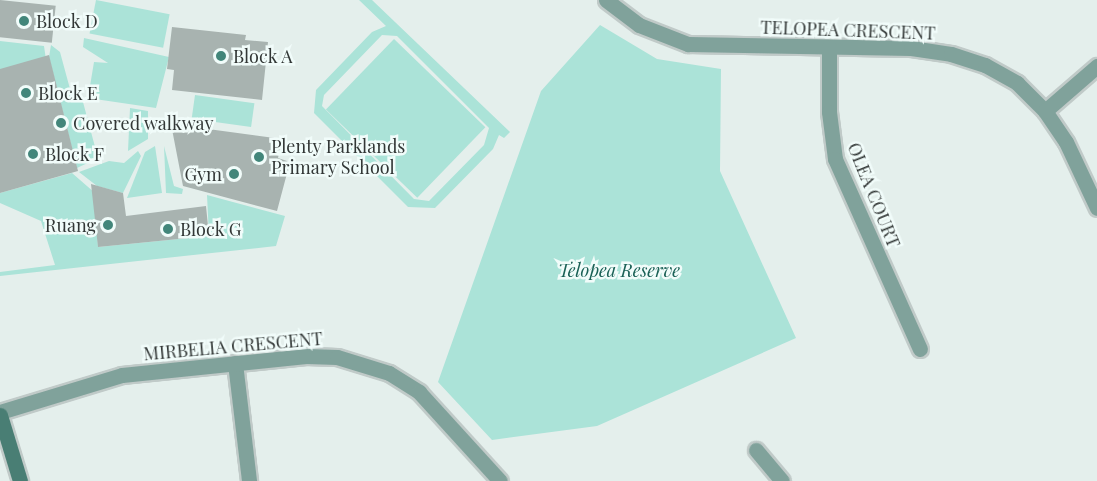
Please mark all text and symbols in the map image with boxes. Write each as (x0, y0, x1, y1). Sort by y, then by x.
place label: Block D (36, 10, 98, 32)
marker: Block D (17, 14, 31, 28)
street label: TELOPEA CRESCENT (760, 16, 936, 44)
place label: Block A (233, 45, 293, 67)
marker: Block A (214, 49, 228, 63)
place label: Block E (38, 82, 98, 104)
marker: Block E (19, 86, 33, 100)
place label: Covered walkway (73, 112, 214, 134)
marker: Covered walkway (54, 116, 68, 130)
place label: Plenty Parklands Primary School (271, 136, 406, 178)
street label: OLEA COURT (843, 139, 905, 251)
place label: Block F (45, 143, 104, 165)
marker: Block F (26, 147, 40, 161)
marker: Plenty Parklands Primary School (252, 150, 266, 164)
place label: Gym (184, 163, 222, 185)
marker: Gym (227, 167, 241, 181)
place label: Ruang (45, 214, 96, 236)
marker: Ruang (101, 218, 115, 232)
place label: Block G (180, 218, 242, 240)
marker: Block G (161, 222, 175, 236)
park label: Telopea Reserve (558, 259, 680, 281)
street label: MIRBELIA CRESCENT (142, 327, 324, 365)

